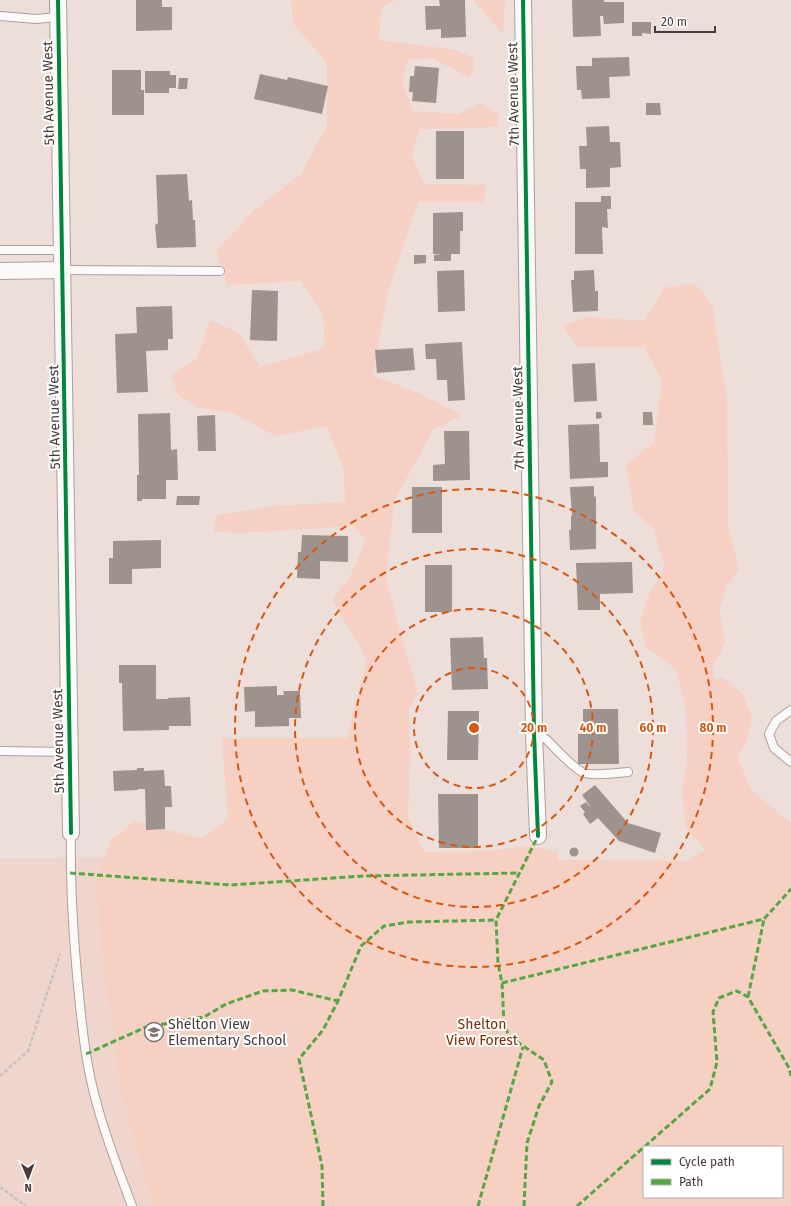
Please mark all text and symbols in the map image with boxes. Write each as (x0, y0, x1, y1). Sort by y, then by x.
scale bar (655, 8, 715, 34)
text: 20 m (661, 15, 687, 29)
street label: 5th Avenue West (39, 40, 58, 145)
street label: 7th Avenue West (504, 41, 523, 146)
street label: 5th Avenue West (45, 364, 64, 469)
street label: 7th Avenue West (509, 365, 528, 470)
street label: 5th Avenue West (49, 688, 68, 793)
centre of rings (467, 721, 481, 735)
text: 20 m (521, 721, 547, 735)
text: 40 m (580, 721, 606, 735)
text: 60 m (640, 721, 666, 735)
text: 80 m (700, 721, 726, 735)
place label: Shelton View Elementary School (168, 1016, 286, 1049)
park label: Shelton View Forest (446, 1016, 519, 1049)
school or university icon: Shelton View Elementary School (143, 1021, 165, 1043)
legend (643, 1146, 783, 1198)
text: Cycle path (679, 1155, 735, 1169)
north arrow (8, 1158, 48, 1198)
text: Path (679, 1175, 703, 1189)
text: N (24, 1181, 32, 1194)

